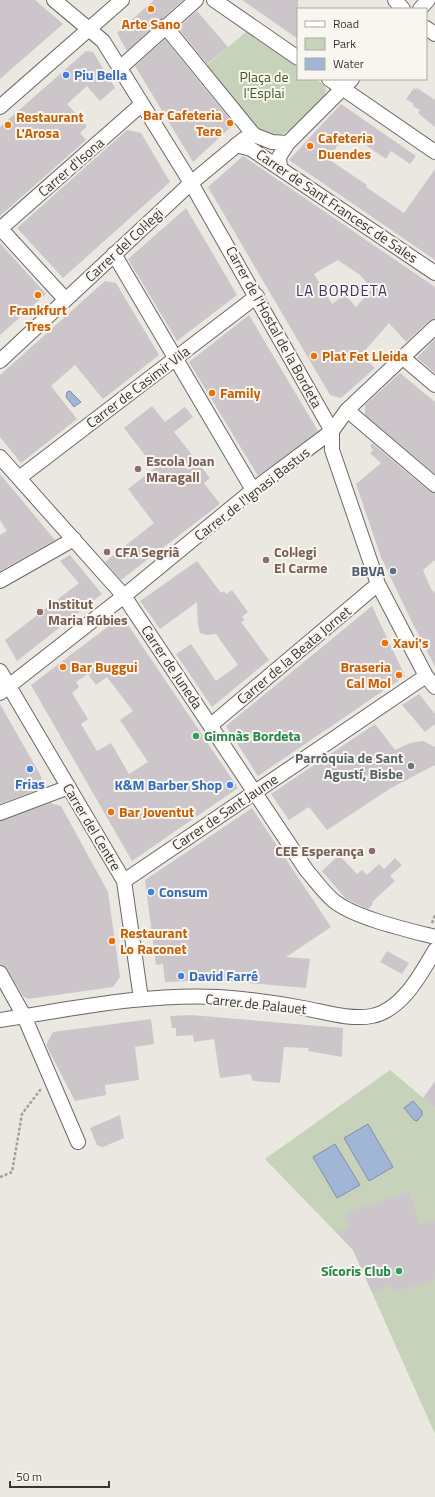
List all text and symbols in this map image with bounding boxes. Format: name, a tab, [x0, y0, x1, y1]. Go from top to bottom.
marker: Arte Sano	[146, 4, 156, 14]
legend	[297, 8, 427, 80]
place label: Arte Sano	[122, 13, 180, 34]
text: Road	[333, 14, 359, 33]
text: Park	[333, 34, 356, 53]
text: Water	[333, 54, 364, 73]
place label: Piu Bella	[74, 64, 127, 85]
park label: Plaça de l'Esplai	[239, 66, 289, 103]
marker: Piu Bella	[61, 70, 71, 80]
place label: Bar Cafeteria Tere	[143, 104, 222, 141]
place label: Restaurant L'Arosa	[16, 106, 84, 143]
marker: Bar Cafeteria Tere	[225, 118, 235, 128]
marker: Restaurant L'Arosa	[3, 120, 13, 130]
place label: Cafeteria Duendes	[318, 127, 373, 164]
street label: Carrer d'Isona	[33, 132, 108, 201]
marker: Cafeteria Duendes	[305, 141, 315, 151]
street label: Carrer de Sant Francesc de Sales	[252, 143, 422, 268]
street label: Carrer del Col·legi	[80, 203, 167, 286]
street label: Carrer de l'Hostal de la Bordeta	[221, 242, 328, 412]
district label: LA BORDETA	[296, 279, 388, 302]
marker: Frankfurt Tres	[33, 290, 43, 300]
place label: Frankfurt Tres	[9, 299, 67, 336]
street label: Carrer de Casimir Vila	[81, 341, 194, 433]
place label: Plat Fet Lleida	[322, 345, 408, 366]
marker: Plat Fet Lleida	[309, 351, 319, 361]
place label: Family	[220, 382, 261, 403]
marker: Family	[207, 388, 217, 398]
street label: Carrer de l'Ignasi Bastus	[189, 442, 314, 545]
place label: Escola Joan Maragall	[146, 450, 215, 487]
marker: Escola Joan Maragall	[133, 464, 143, 474]
place label: CFA Segrià	[115, 541, 179, 562]
place label: Col·legi El Carme	[274, 541, 327, 578]
marker: CFA Segrià	[102, 547, 112, 557]
marker: Col·legi El Carme	[261, 555, 271, 565]
place label: BBVA	[352, 560, 386, 581]
marker: BBVA	[388, 566, 398, 576]
place label: Institut Maria Rúbies	[48, 593, 128, 630]
street label: Carrer de la Beata Jornet	[232, 600, 355, 709]
marker: Institut Maria Rúbies	[35, 607, 45, 617]
street label: Carrer de Juneda	[137, 621, 208, 713]
place label: Xavi's	[393, 632, 429, 653]
marker: Xavi's	[380, 638, 390, 648]
place label: Bar Buggui	[71, 656, 138, 677]
place label: Braseria Cal Mol	[340, 656, 391, 693]
marker: Bar Buggui	[58, 662, 68, 672]
marker: Braseria Cal Mol	[394, 670, 404, 680]
place label: Gimnàs Bordeta	[204, 725, 301, 746]
marker: Gimnàs Bordeta	[191, 731, 201, 741]
place label: Parròquia de Sant Agustí, Bisbe	[295, 747, 403, 784]
marker: Parròquia de Sant Agustí, Bisbe	[406, 761, 416, 771]
marker: Frias	[25, 764, 35, 774]
street label: Carrer de Sant Jaume	[167, 768, 282, 855]
place label: Frias	[15, 773, 45, 794]
place label: K&M Barber Shop	[114, 774, 222, 795]
street label: Carrer del Centre	[58, 779, 127, 874]
marker: K&M Barber Shop	[225, 780, 235, 790]
place label: Bar Joventut	[119, 801, 194, 822]
marker: Bar Joventut	[106, 807, 116, 817]
place label: CEE Esperança	[275, 840, 364, 861]
marker: CEE Esperança	[367, 846, 377, 856]
place label: Consum	[159, 881, 208, 902]
marker: Consum	[146, 887, 156, 897]
place label: Restaurant Lo Raconet	[120, 922, 188, 959]
marker: Restaurant Lo Raconet	[107, 936, 117, 946]
place label: David Farré	[189, 965, 258, 986]
marker: David Farré	[176, 971, 186, 981]
street label: Carrer de Palauet	[204, 988, 308, 1019]
place label: Sícoris Club	[321, 1260, 391, 1281]
marker: Sícoris Club	[394, 1266, 404, 1276]
scale bar	[10, 1463, 109, 1489]
text: 50 m	[16, 1467, 42, 1486]

